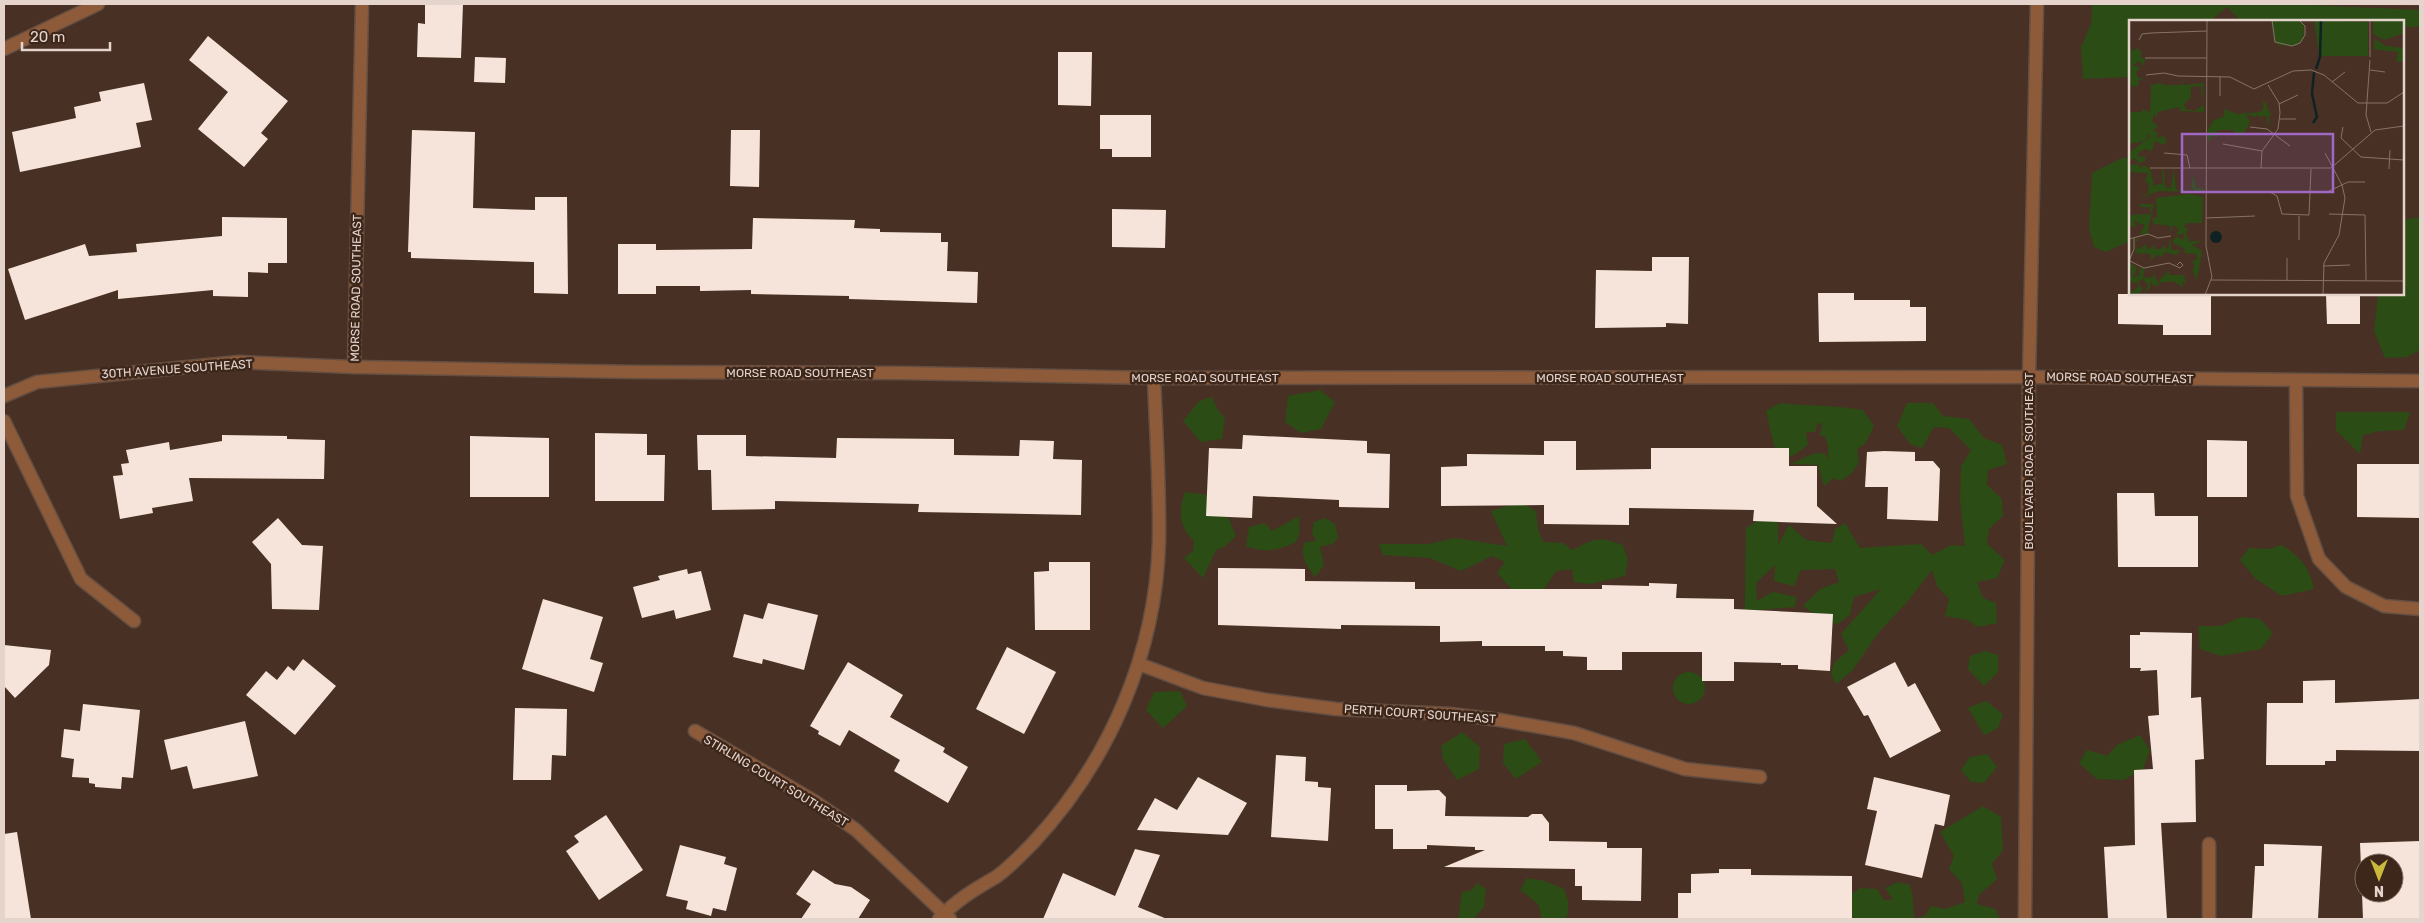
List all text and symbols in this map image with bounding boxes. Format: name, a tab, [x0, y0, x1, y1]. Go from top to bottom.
scale bar	[22, 20, 110, 52]
inset map	[2129, 20, 2404, 295]
text: 20 m	[30, 28, 65, 46]
street label: MORSE ROAD SOUTHEAST	[348, 214, 364, 362]
street label: 30TH AVENUE SOUTHEAST	[101, 357, 253, 381]
street label: MORSE ROAD SOUTHEAST	[726, 366, 874, 380]
street label: MORSE ROAD SOUTHEAST	[2046, 370, 2194, 386]
street label: MORSE ROAD SOUTHEAST	[1131, 371, 1279, 385]
street label: MORSE ROAD SOUTHEAST	[1536, 371, 1684, 385]
street label: BOULEVARD ROAD SOUTHEAST	[2022, 372, 2036, 549]
street label: PERTH COURT SOUTHEAST	[1344, 702, 1496, 726]
street label: STIRLING COURT SOUTHEAST	[701, 732, 851, 830]
north arrow	[2354, 853, 2404, 903]
text: N	[2374, 882, 2384, 899]

